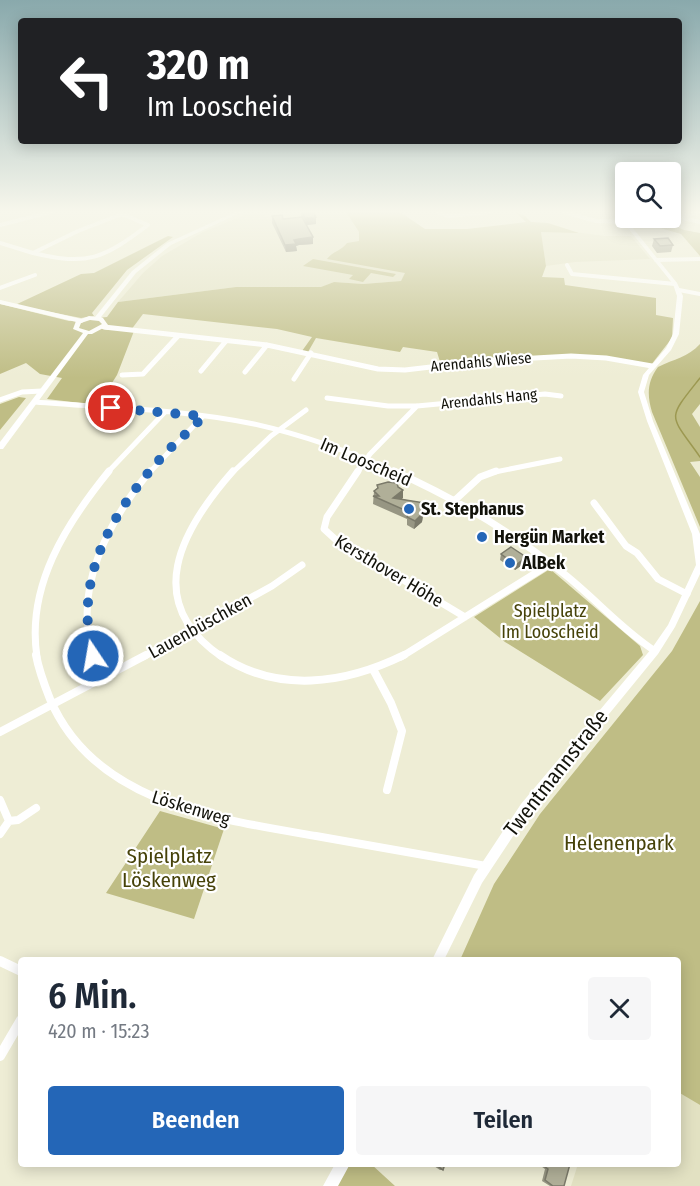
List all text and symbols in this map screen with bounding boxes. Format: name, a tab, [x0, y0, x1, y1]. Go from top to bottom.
text: 320 m	[147, 40, 250, 90]
icon: left	[48, 42, 126, 120]
text: Im Looscheid	[147, 91, 293, 123]
map controls	[615, 162, 681, 228]
button: search	[615, 162, 681, 228]
street label: Arendahls Wiese	[430, 349, 532, 375]
pin	[85, 382, 136, 433]
street label: Arendahls Hang	[440, 385, 538, 413]
icon: arrive	[94, 391, 127, 424]
street label: Im Looscheid	[317, 433, 415, 491]
place label: St. Stephanus	[421, 498, 524, 520]
marker: St. Stephanus	[402, 502, 416, 516]
place label: Hergün Market	[494, 526, 605, 548]
street label: Kersthover Höhe	[331, 530, 447, 612]
marker: Hergün Market	[475, 530, 489, 544]
place label: AlBek	[521, 552, 566, 574]
marker: AlBek	[503, 556, 517, 570]
street label: Lauenbüschken	[144, 589, 256, 663]
park label: Spielplatz Im Looscheid	[501, 600, 599, 643]
position arrow	[61, 624, 125, 688]
street label: Twentmannstraße	[498, 704, 614, 842]
street label: Löskenweg	[149, 786, 233, 830]
park label: Helenenpark	[564, 830, 674, 856]
park label: Spielplatz Löskenweg	[122, 843, 216, 893]
text: 6 Min.	[48, 974, 137, 1018]
button: close	[588, 977, 651, 1040]
text: 420 m · 15:23	[48, 1019, 149, 1043]
button: Beenden	[48, 1086, 344, 1155]
button: Teilen	[356, 1086, 651, 1155]

